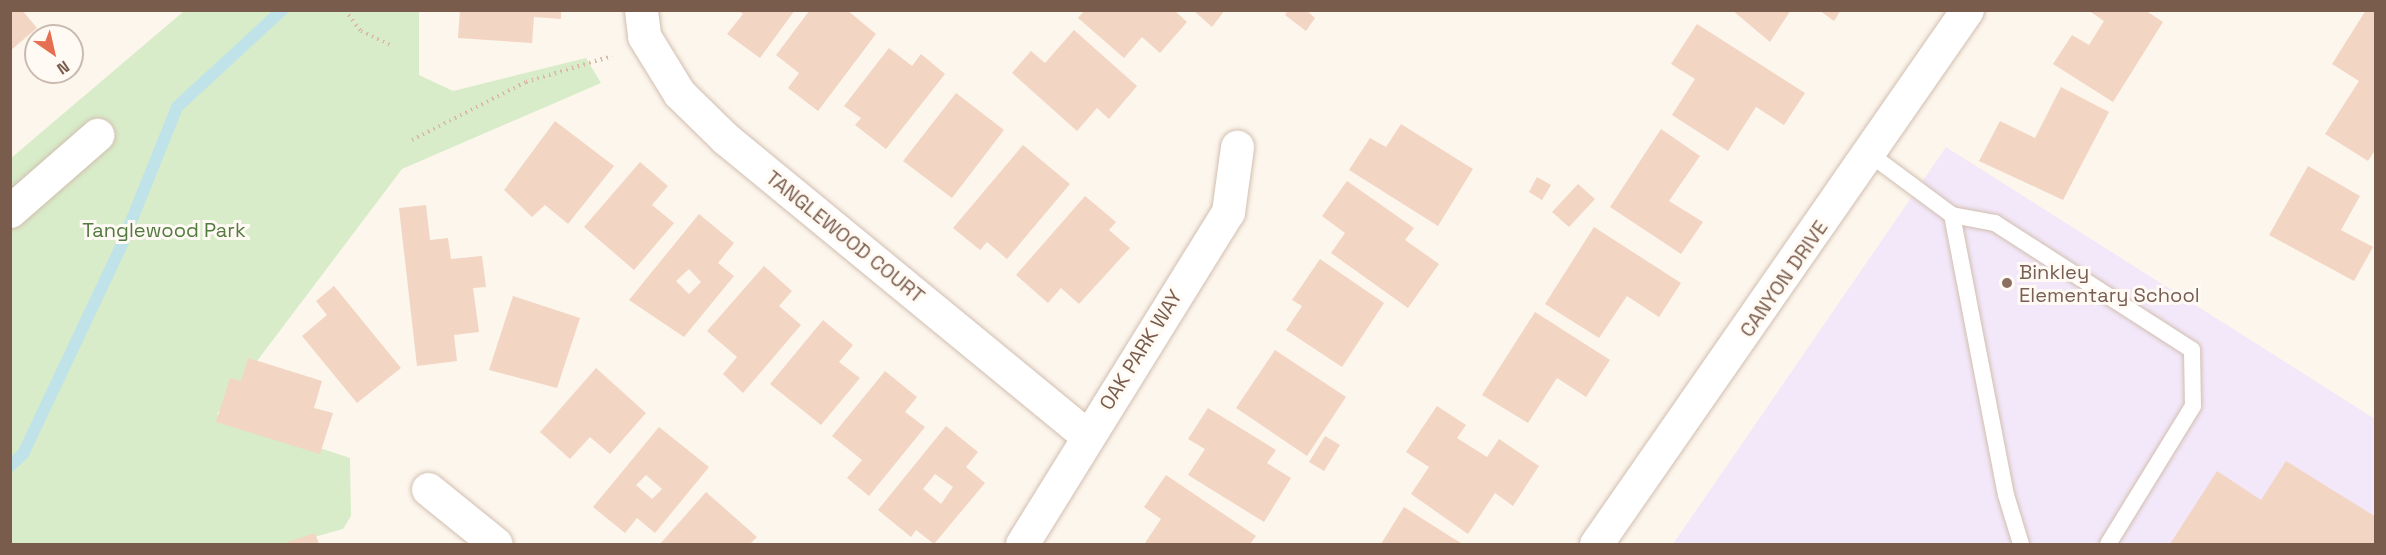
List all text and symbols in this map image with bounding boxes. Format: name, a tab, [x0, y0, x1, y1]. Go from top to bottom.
north arrow	[24, 24, 84, 84]
text: N	[53, 56, 74, 79]
street label: TANGLEWOOD COURT	[761, 166, 929, 308]
street label: CANYON DRIVE	[1735, 216, 1833, 342]
park label: Tanglewood Park	[82, 218, 246, 242]
place label: Binkley Elementary School	[2019, 260, 2200, 307]
marker: Binkley Elementary School	[2000, 276, 2014, 290]
street label: OAK PARK WAY	[1095, 286, 1187, 414]

